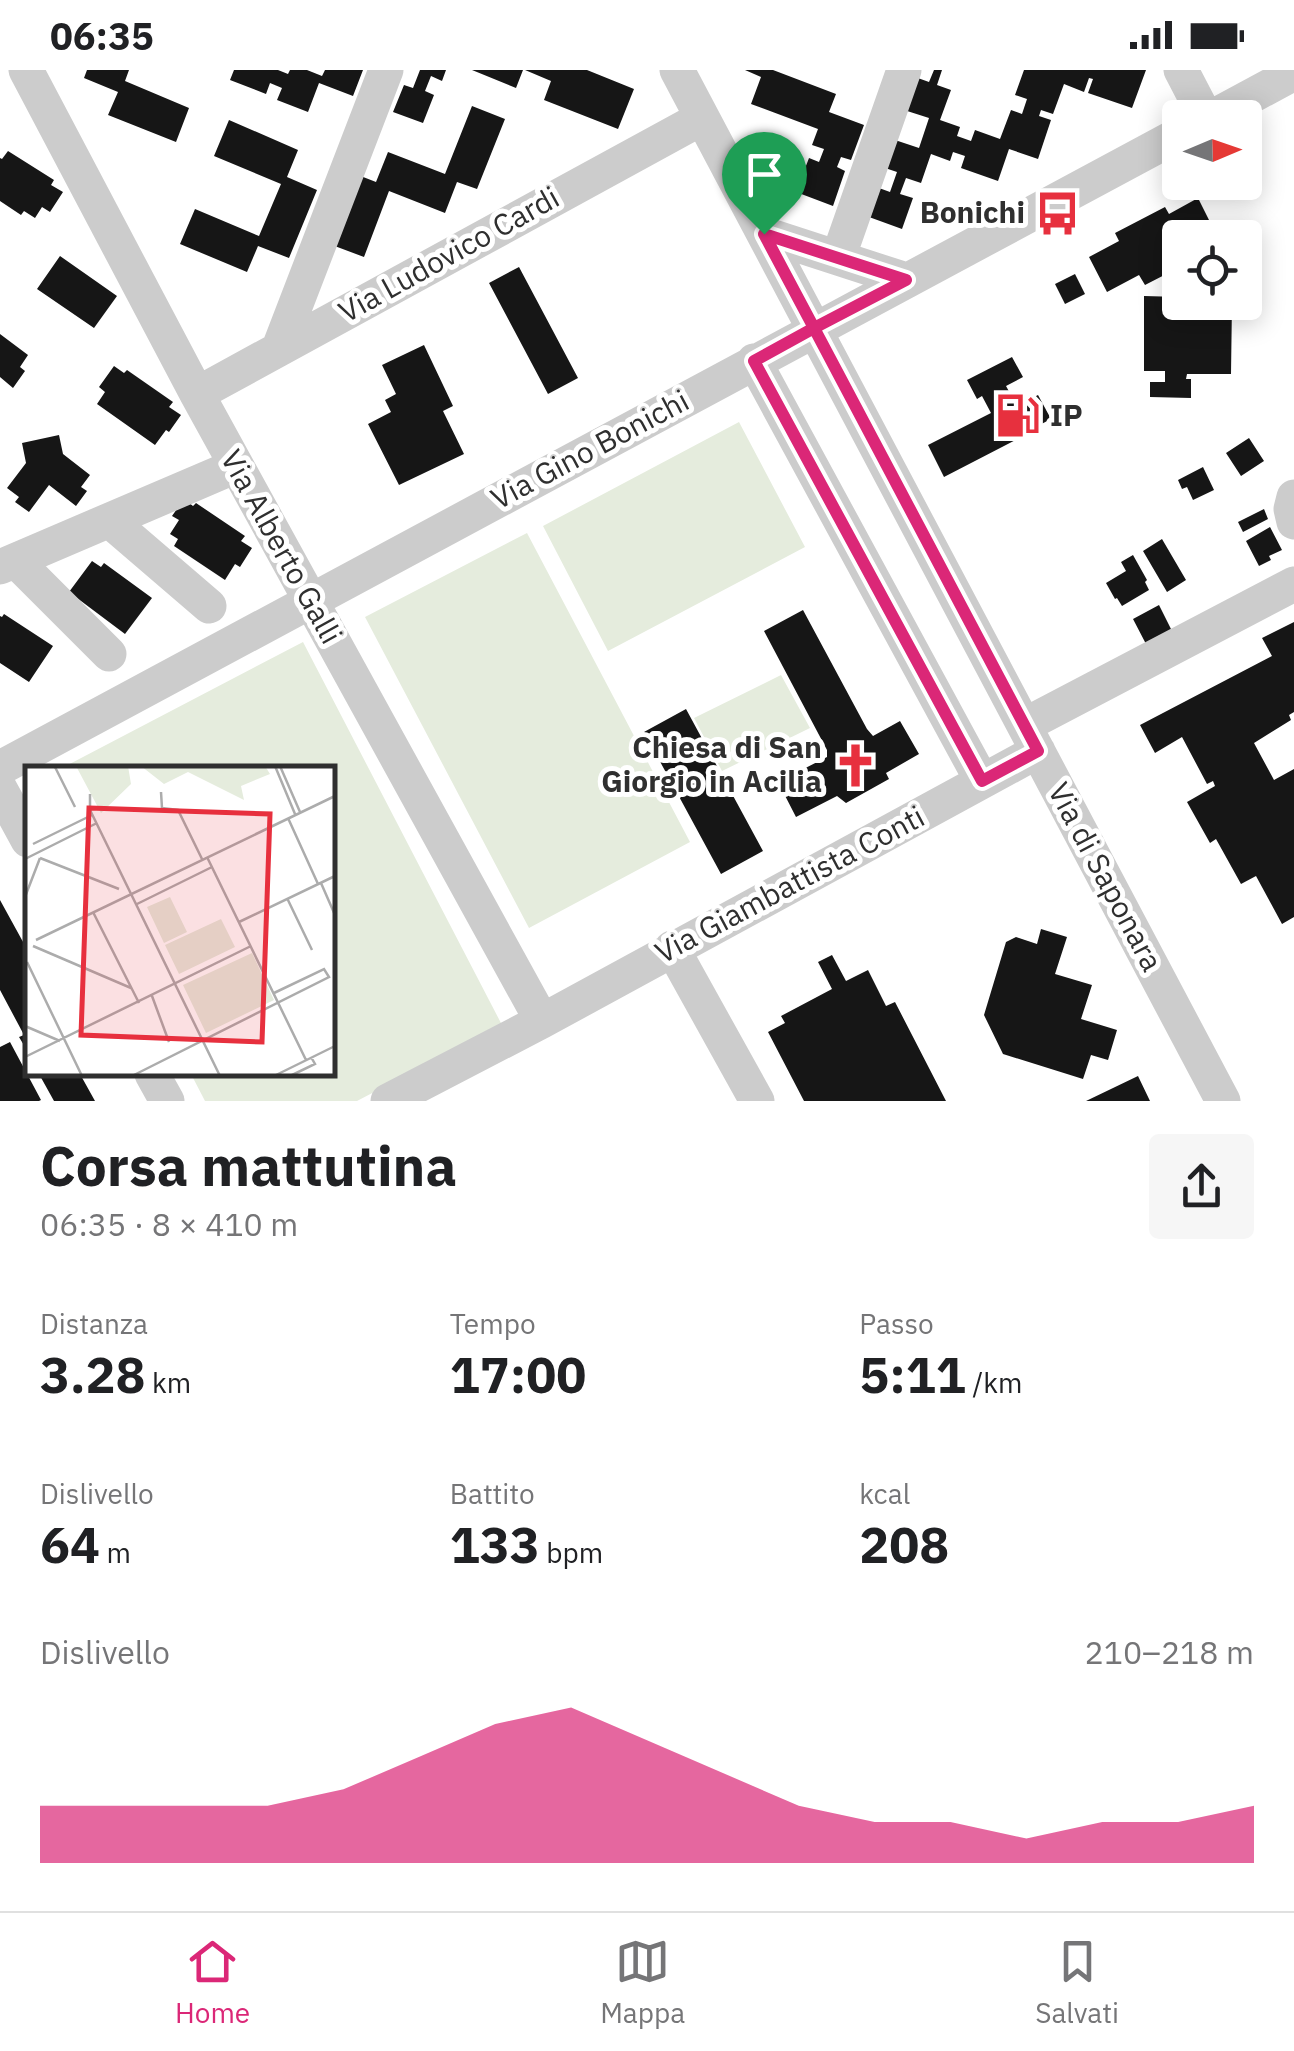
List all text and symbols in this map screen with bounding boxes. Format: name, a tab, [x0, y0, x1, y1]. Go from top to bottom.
text: 06:35	[50, 11, 154, 60]
north arrow	[1162, 100, 1262, 200]
map controls	[1162, 100, 1262, 320]
pin	[722, 132, 807, 235]
icon: arrive	[737, 147, 792, 202]
street label: Via Ludovico Cardi	[331, 177, 565, 330]
bus stop icon: Bonichi	[1034, 189, 1082, 237]
place label: Bonichi	[920, 192, 1025, 231]
button: locate	[1162, 220, 1262, 320]
street label: Via Gino Bonichi	[484, 380, 695, 517]
fuel station icon: IP	[993, 392, 1041, 440]
place label: IP	[1050, 395, 1083, 434]
street label: Via Alberto Galli	[213, 442, 352, 650]
place label: Chiesa di San Giorgio in Acilia	[601, 727, 822, 800]
church icon: Chiesa di San Giorgio in Acilia	[831, 741, 879, 789]
inset map	[25, 766, 335, 1076]
street label: Via di Saponara	[1040, 775, 1172, 977]
street label: Via Giambattista Conti	[648, 796, 931, 971]
text: Corsa mattutina	[40, 1130, 457, 1201]
button: share	[1149, 1134, 1254, 1239]
text: 06:35 · 8 × 410 m	[40, 1203, 298, 1245]
text: Distanza	[40, 1305, 148, 1342]
text: Tempo	[450, 1305, 536, 1342]
text: Passo	[859, 1305, 934, 1342]
text: 3.28	[40, 1342, 146, 1407]
text: 17:00	[450, 1342, 586, 1407]
text: 5:11	[859, 1342, 966, 1407]
text: km	[146, 1364, 191, 1401]
text: /km	[966, 1364, 1022, 1401]
text: Dislivello	[40, 1475, 154, 1512]
text: Battito	[450, 1475, 535, 1512]
text: kcal	[859, 1475, 910, 1512]
text: 64	[40, 1512, 100, 1577]
text: 133	[450, 1512, 540, 1577]
text: 208	[859, 1512, 949, 1577]
text: m	[100, 1534, 131, 1571]
text: bpm	[540, 1534, 603, 1571]
text: Dislivello	[40, 1631, 170, 1673]
text: 210–218 m	[1084, 1631, 1254, 1673]
tab: Home	[175, 1934, 250, 2031]
tab: Mappa	[600, 1934, 685, 2031]
tab: Salvati	[1035, 1934, 1119, 2031]

